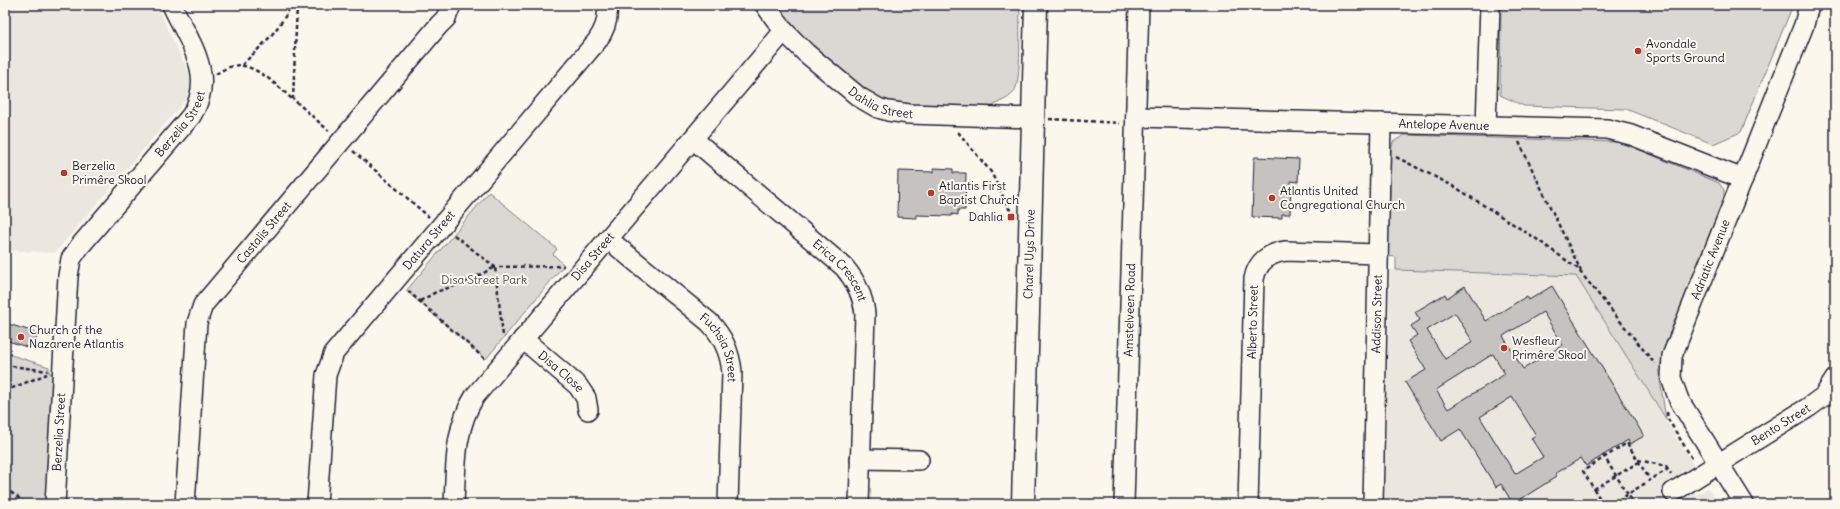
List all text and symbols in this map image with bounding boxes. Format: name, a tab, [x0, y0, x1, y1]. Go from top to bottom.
place label: Avondale Sports Ground	[1646, 36, 1725, 65]
marker: Avondale Sports Ground	[1633, 46, 1643, 56]
street label: Dahlia Street	[845, 83, 913, 121]
street label: Berzelia Street	[151, 90, 208, 160]
street label: Antelope Avenue	[1398, 116, 1490, 133]
place label: Berzelia Primêre Skool	[72, 158, 147, 187]
marker: Berzelia Primêre Skool	[59, 168, 69, 178]
place label: Atlantis First Baptist Church	[939, 178, 1019, 207]
place label: Atlantis United Congregational Church	[1280, 183, 1405, 212]
marker: Atlantis First Baptist Church	[926, 188, 936, 198]
marker: Atlantis United Congregational Church	[1267, 193, 1277, 203]
street label: Castalis Street	[233, 198, 294, 267]
street label: Datura Street	[399, 207, 458, 273]
place label: Dahlia	[968, 209, 1003, 224]
street label: Charel Uys Drive	[1020, 209, 1038, 299]
marker: Dahlia	[1006, 212, 1016, 222]
street label: Adriatic Avenue	[1687, 217, 1733, 302]
street label: Disa Street	[568, 229, 617, 283]
street label: Erica Crescent	[810, 236, 870, 303]
street label: Amstelveen Road	[1120, 263, 1138, 357]
park label: Disa Street Park	[441, 272, 527, 287]
street label: Addison Street	[1368, 275, 1385, 353]
street label: Alberto Street	[1244, 285, 1261, 359]
street label: Fuchsia Street	[697, 310, 740, 382]
place label: Church of the Nazarene Atlantis	[29, 322, 124, 351]
marker: Church of the Nazarene Atlantis	[16, 332, 26, 342]
place label: Wesfleur Primêre Skool	[1512, 333, 1587, 362]
marker: Wesfleur Primêre Skool	[1499, 343, 1509, 353]
street label: Disa Close	[535, 347, 588, 394]
street label: Berzelia Street	[49, 393, 68, 472]
street label: Bento Street	[1748, 400, 1813, 448]

